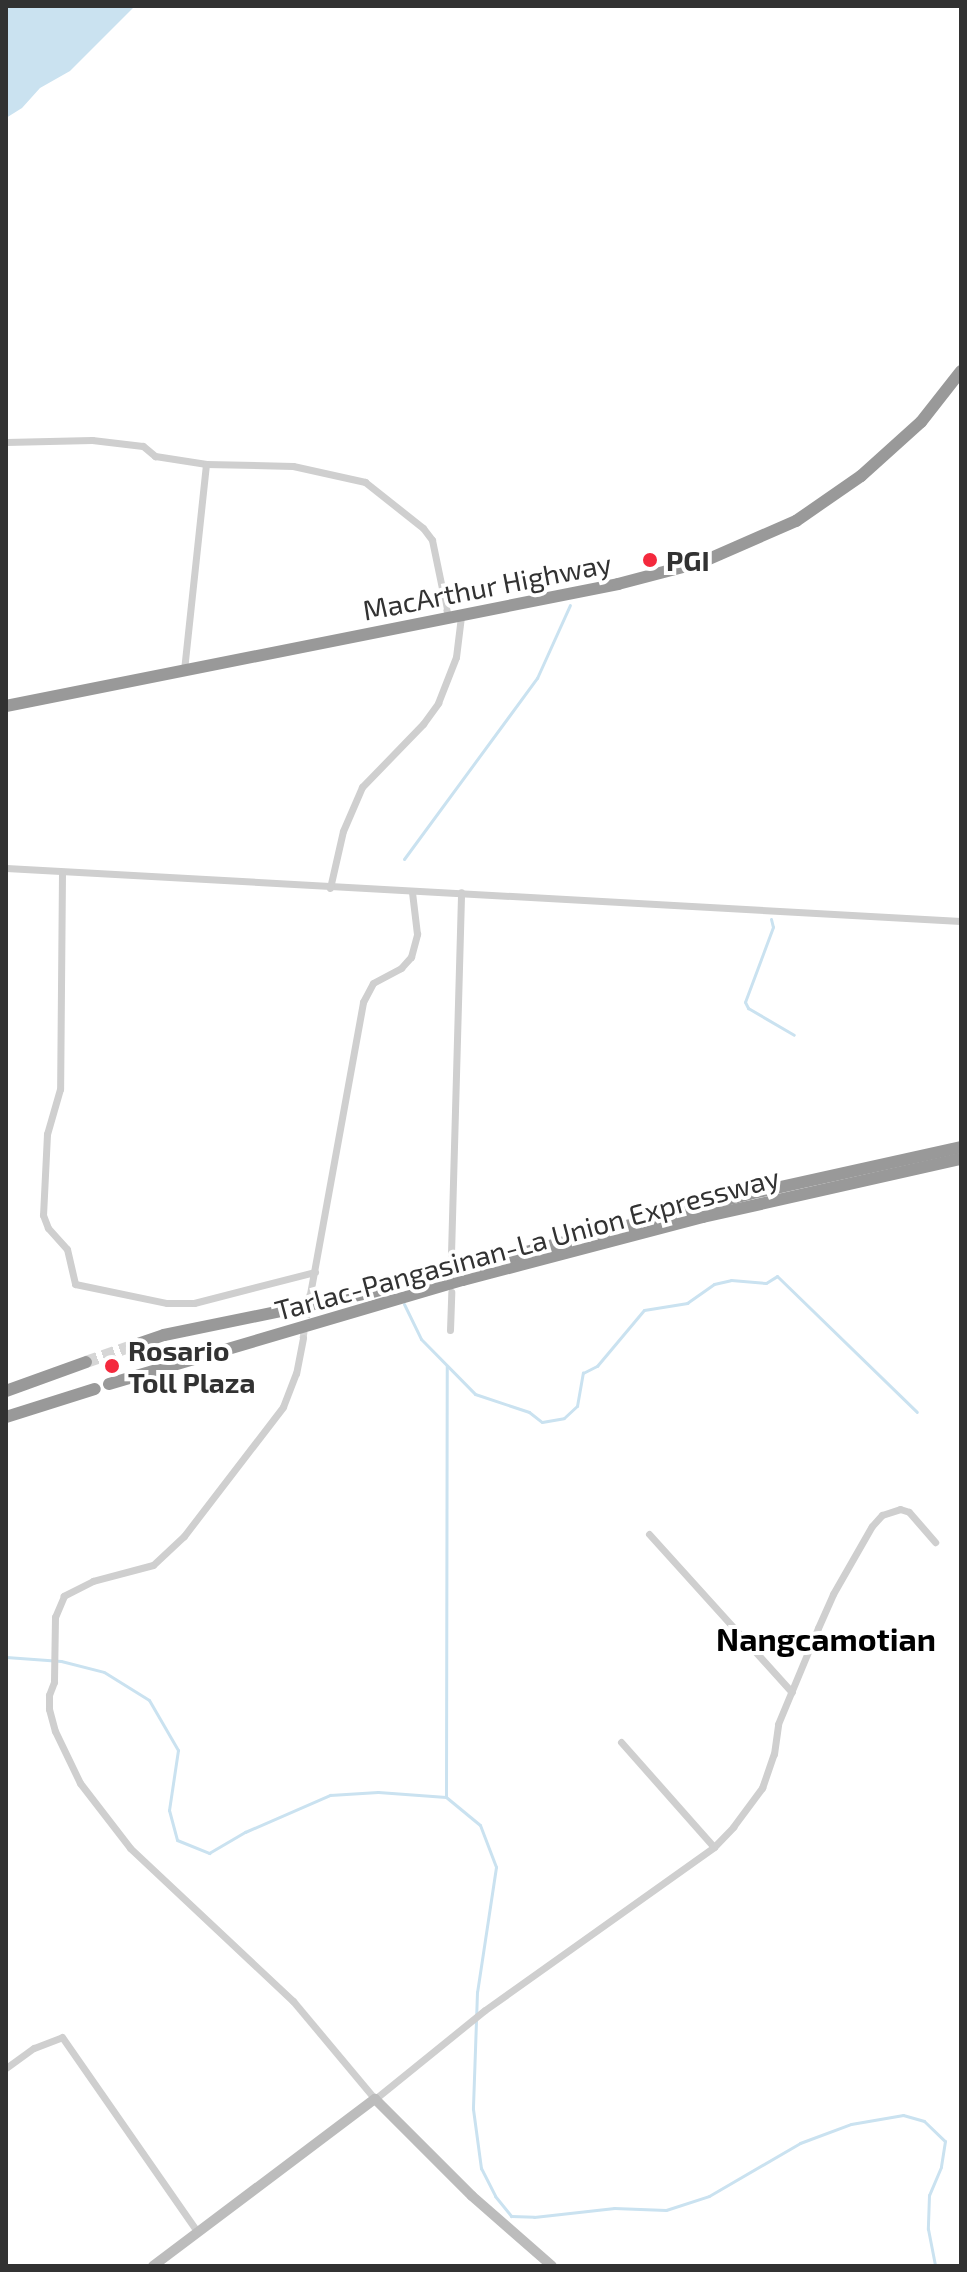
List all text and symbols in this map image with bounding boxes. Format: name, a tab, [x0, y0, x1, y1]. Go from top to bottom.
place label: PGI	[666, 543, 710, 577]
street label: MacArthur Highway	[359, 545, 615, 627]
marker: PGI	[641, 551, 659, 569]
street label: Tarlac-Pangasinan-La Union Expressway	[271, 1159, 783, 1327]
place label: Rosario Toll Plaza	[128, 1333, 256, 1399]
marker: Rosario Toll Plaza	[103, 1357, 121, 1375]
district label: Nangcamotian	[716, 1619, 936, 1657]

